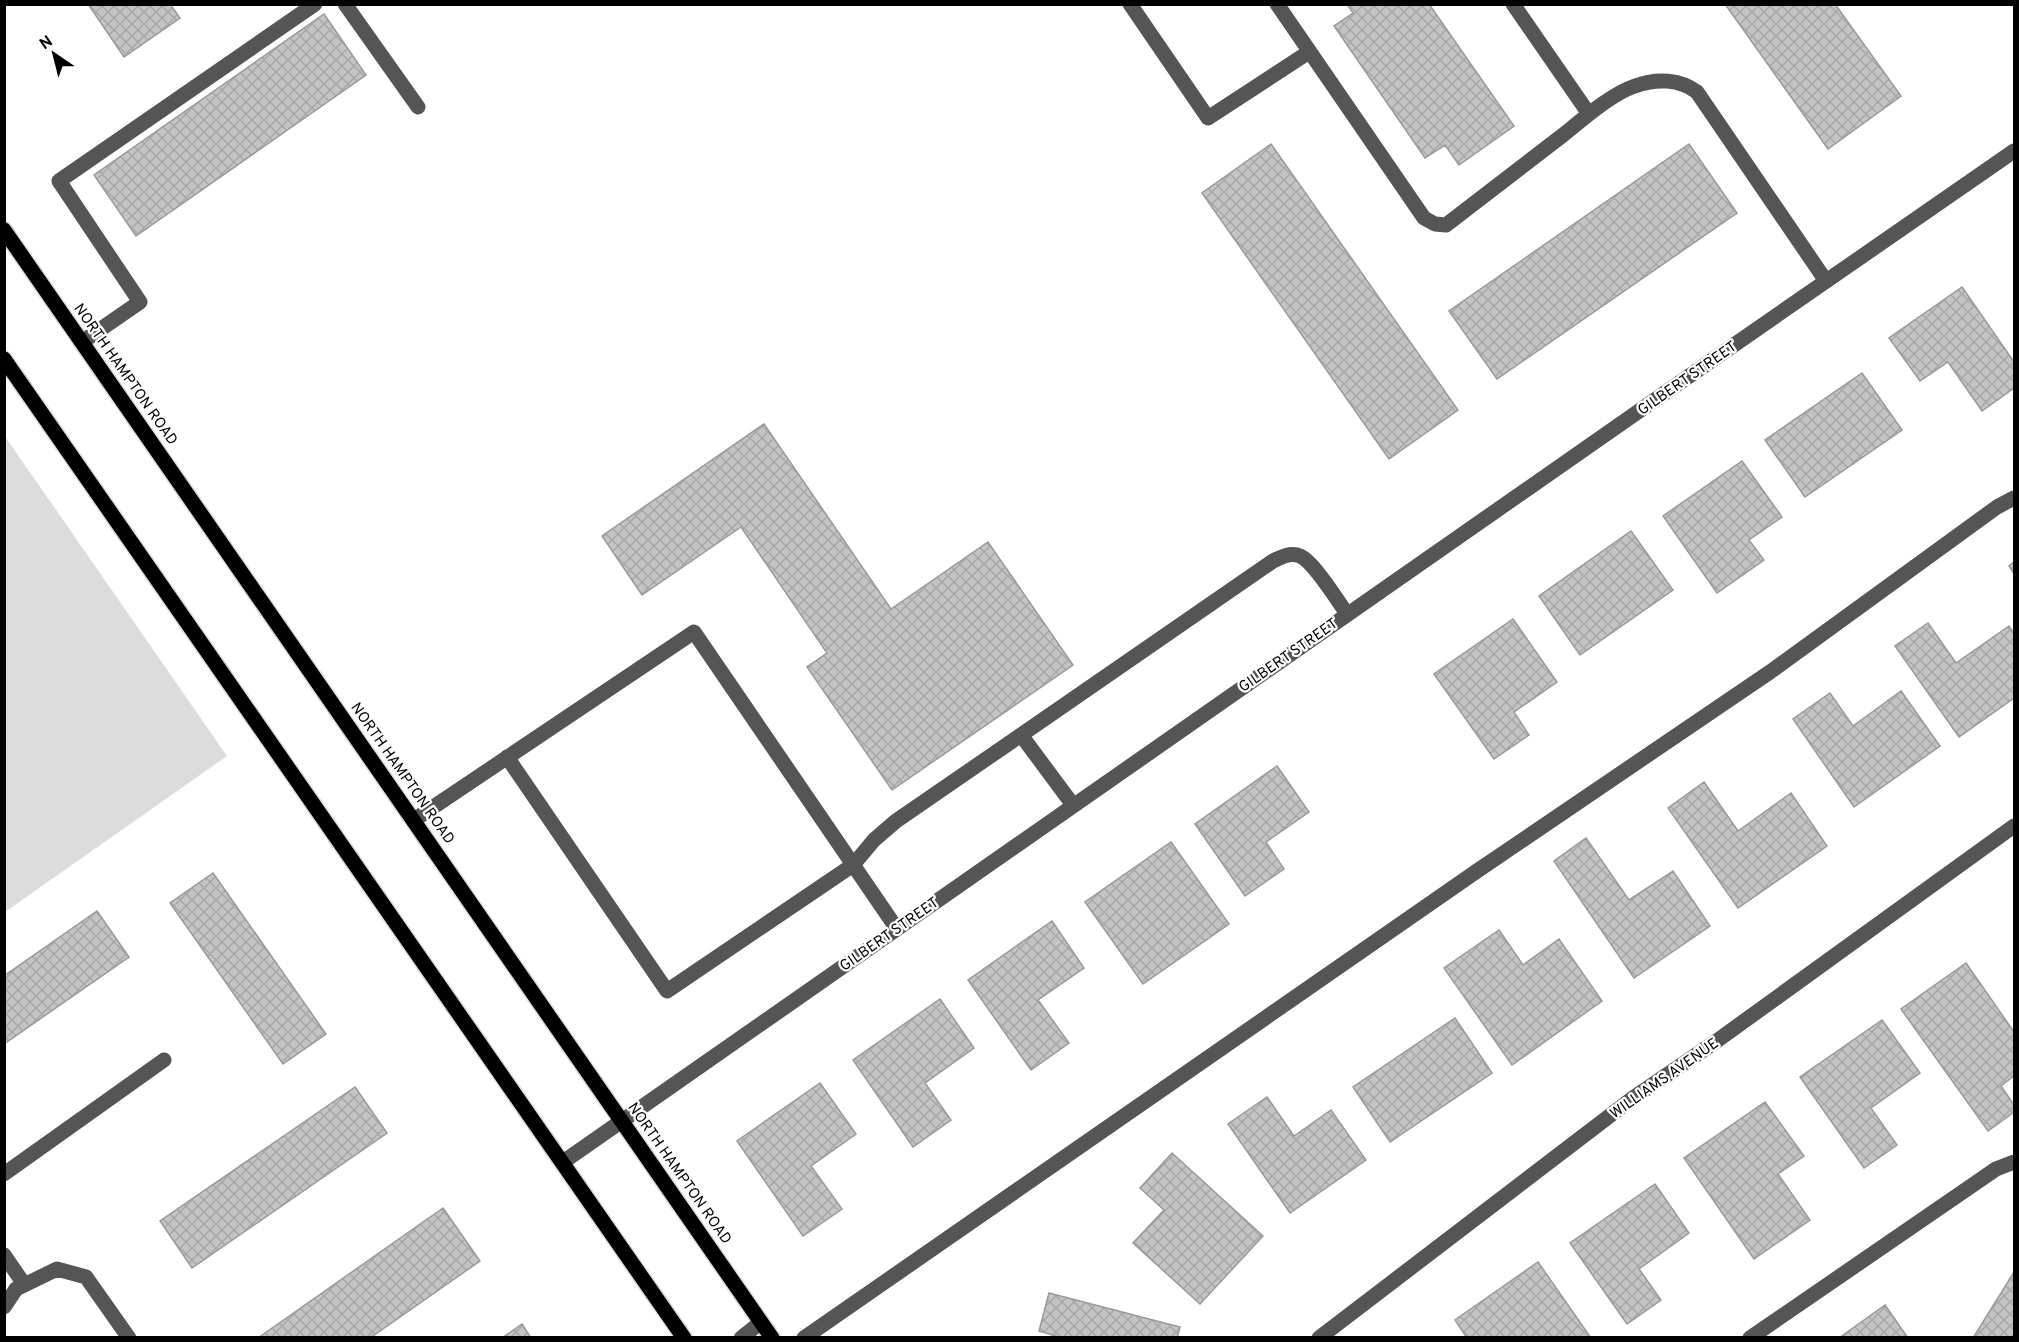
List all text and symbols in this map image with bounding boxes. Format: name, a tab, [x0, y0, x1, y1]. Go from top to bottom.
north arrow	[24, 24, 84, 84]
text: N	[36, 32, 57, 55]
street label: NORTH HAMPTON ROAD	[69, 300, 181, 449]
street label: GILBERT STREET	[1635, 338, 1741, 421]
street label: GILBERT STREET	[1236, 615, 1342, 698]
street label: NORTH HAMPTON ROAD	[346, 699, 458, 848]
street label: GILBERT STREET	[837, 894, 943, 977]
street label: WILLIAMS AVENUE	[1607, 1035, 1723, 1124]
street label: NORTH HAMPTON ROAD	[623, 1099, 735, 1248]

